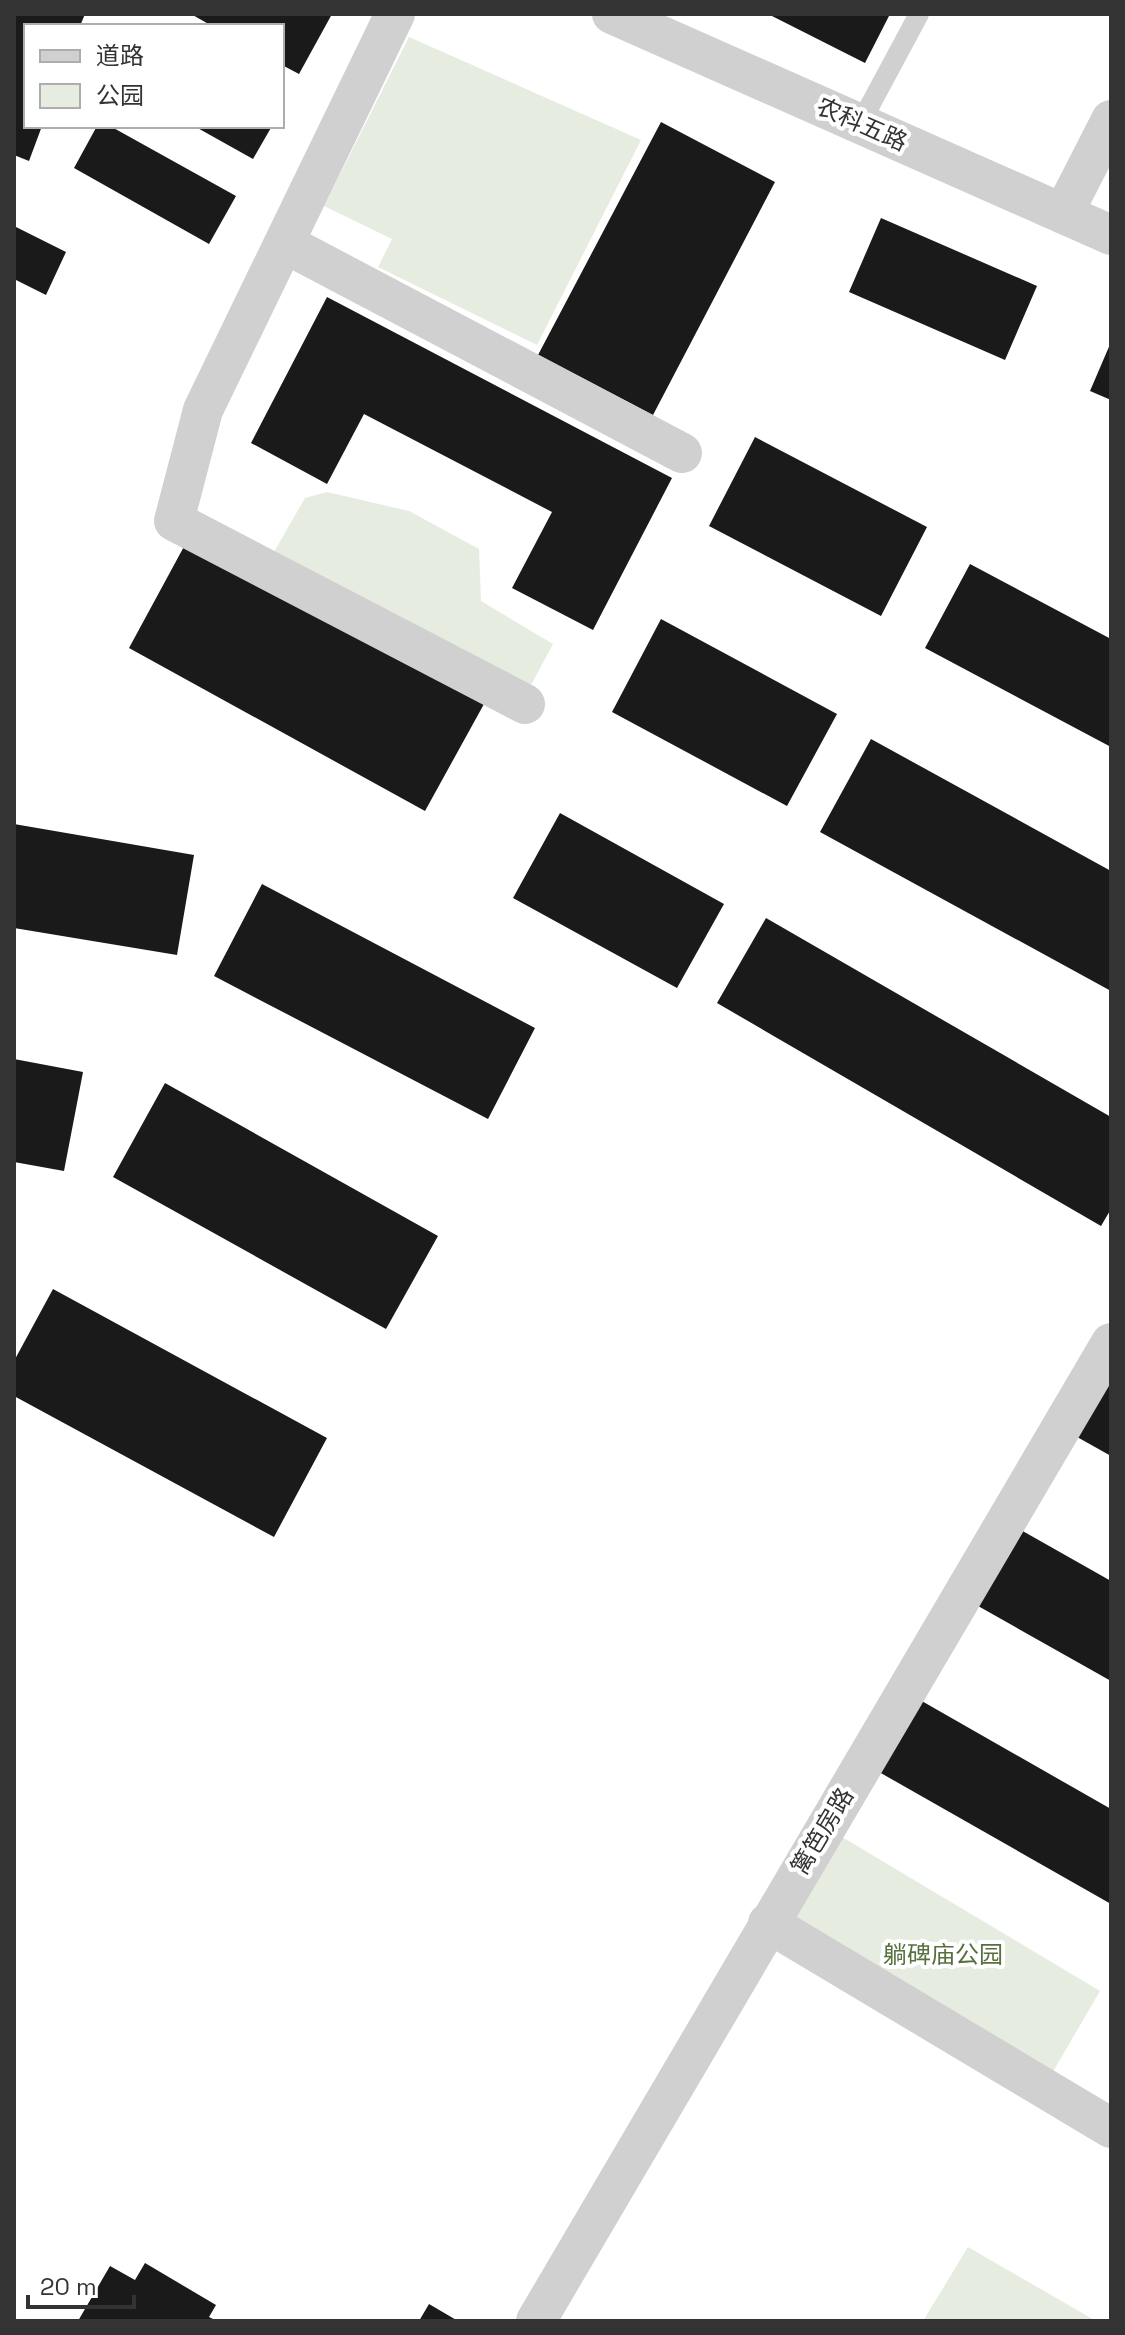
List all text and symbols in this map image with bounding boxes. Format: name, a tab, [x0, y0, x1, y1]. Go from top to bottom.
legend	[24, 24, 284, 128]
text: 道路	[96, 40, 144, 71]
text: 公园	[96, 80, 144, 111]
street label: 农科五路	[812, 90, 912, 158]
street label: 篱笆房路	[784, 1782, 860, 1880]
park label: 躺碑庙公园	[883, 1939, 1003, 1970]
scale bar	[28, 2259, 134, 2309]
text: 20 m	[40, 2271, 97, 2302]

